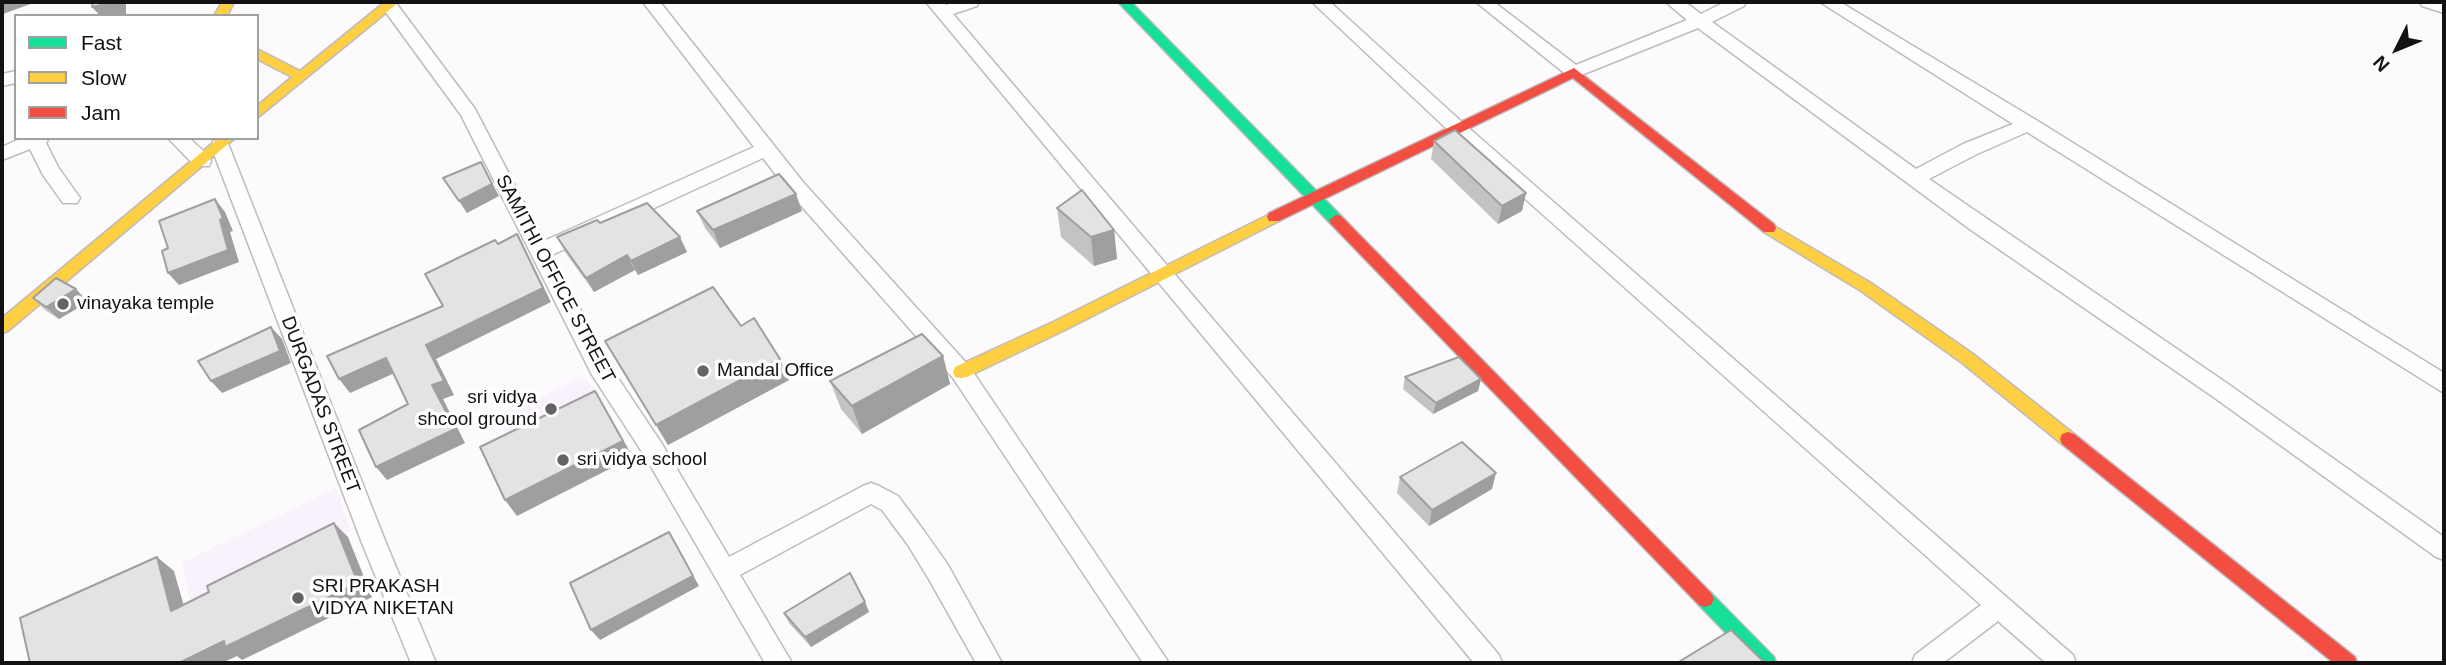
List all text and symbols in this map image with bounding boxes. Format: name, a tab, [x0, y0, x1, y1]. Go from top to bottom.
legend	[14, 14, 259, 140]
north arrow	[2362, 14, 2432, 84]
text: Fast	[81, 31, 122, 54]
text: N	[2369, 51, 2394, 76]
text: Slow	[81, 66, 127, 89]
text: Jam	[81, 101, 121, 124]
street label: SAMITHI OFFICE STREET	[490, 171, 620, 387]
place label: vinayaka temple	[77, 293, 214, 315]
marker: vinayaka temple	[55, 296, 71, 312]
street label: DURGADAS STREET	[276, 313, 364, 497]
place label: Mandal Office	[717, 360, 834, 382]
marker: Mandal Office	[695, 363, 711, 379]
place label: sri vidya shcool ground	[418, 387, 537, 431]
marker: sri vidya shcool ground	[543, 401, 559, 417]
place label: sri vidya school	[577, 449, 707, 471]
marker: sri vidya school	[555, 452, 571, 468]
place label: SRI PRAKASH VIDYA NIKETAN	[312, 576, 454, 620]
marker: SRI PRAKASH VIDYA NIKETAN	[290, 590, 306, 606]

